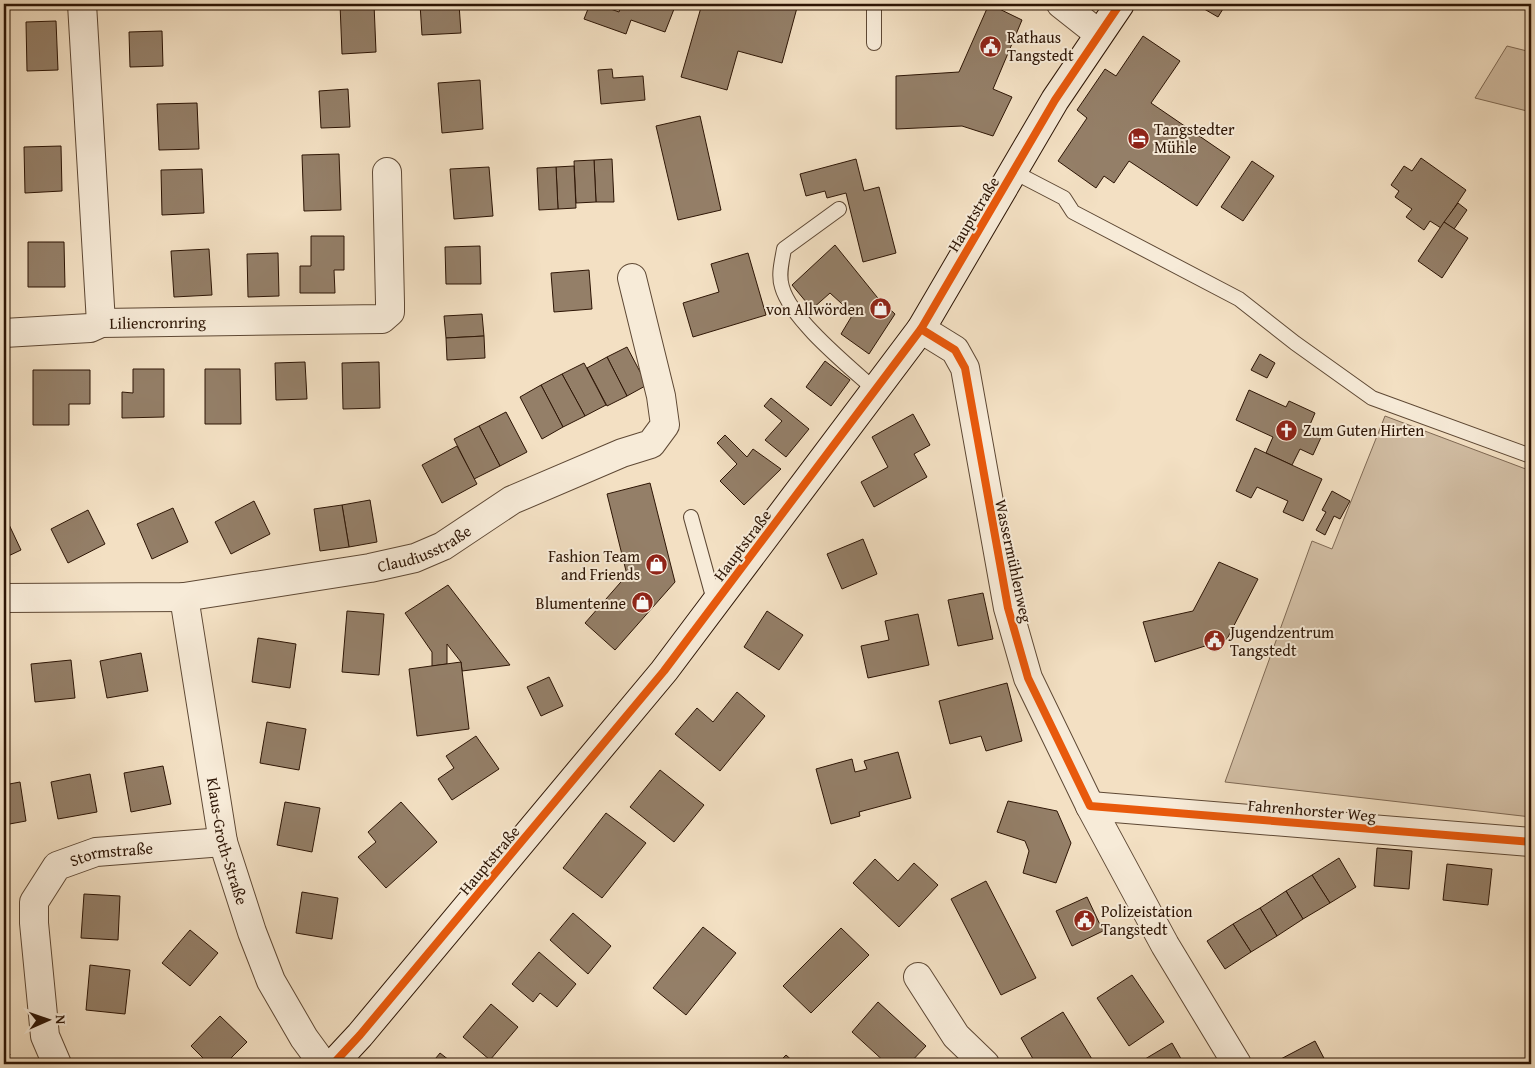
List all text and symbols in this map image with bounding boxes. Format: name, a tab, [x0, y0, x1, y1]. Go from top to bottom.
place label: Rathaus Tangstedt	[1007, 25, 1074, 67]
public building icon: Rathaus Tangstedt	[979, 34, 1003, 58]
place label: Tangstedter Mühle	[1154, 117, 1235, 159]
hotel icon: Tangstedter Mühle	[1126, 126, 1150, 150]
street label: Hauptstraße	[941, 172, 1005, 256]
place label: von Allwörden	[766, 297, 864, 321]
shop icon: von Allwörden	[868, 297, 892, 321]
street label: Liliencronring	[109, 310, 206, 335]
church icon: Zum Guten Hirten	[1275, 418, 1299, 442]
place label: Zum Guten Hirten	[1303, 418, 1424, 442]
street label: Wassermühlenweg	[989, 497, 1039, 625]
street label: Hauptstraße	[707, 504, 777, 586]
street label: Claudiusstraße	[375, 519, 476, 578]
place label: Fashion Team and Friends	[548, 544, 640, 586]
shop icon: Fashion Team and Friends	[644, 553, 668, 577]
place label: Blumentenne	[536, 591, 626, 615]
shop icon: Blumentenne	[630, 591, 654, 615]
place label: Jugendzentrum Tangstedt	[1228, 620, 1334, 662]
public building icon: Jugendzentrum Tangstedt	[1202, 629, 1226, 653]
street label: Klaus-Groth-Straße	[201, 776, 254, 908]
street label: Fahrenhorster Weg	[1247, 792, 1377, 828]
street label: Hauptstraße	[453, 820, 525, 900]
street label: Stormstraße	[66, 836, 154, 873]
place label: Polizeistation Tangstedt	[1101, 899, 1193, 941]
public building icon: Polizeistation Tangstedt	[1073, 908, 1097, 932]
north arrow	[22, 996, 72, 1046]
text: N	[51, 1015, 71, 1025]

